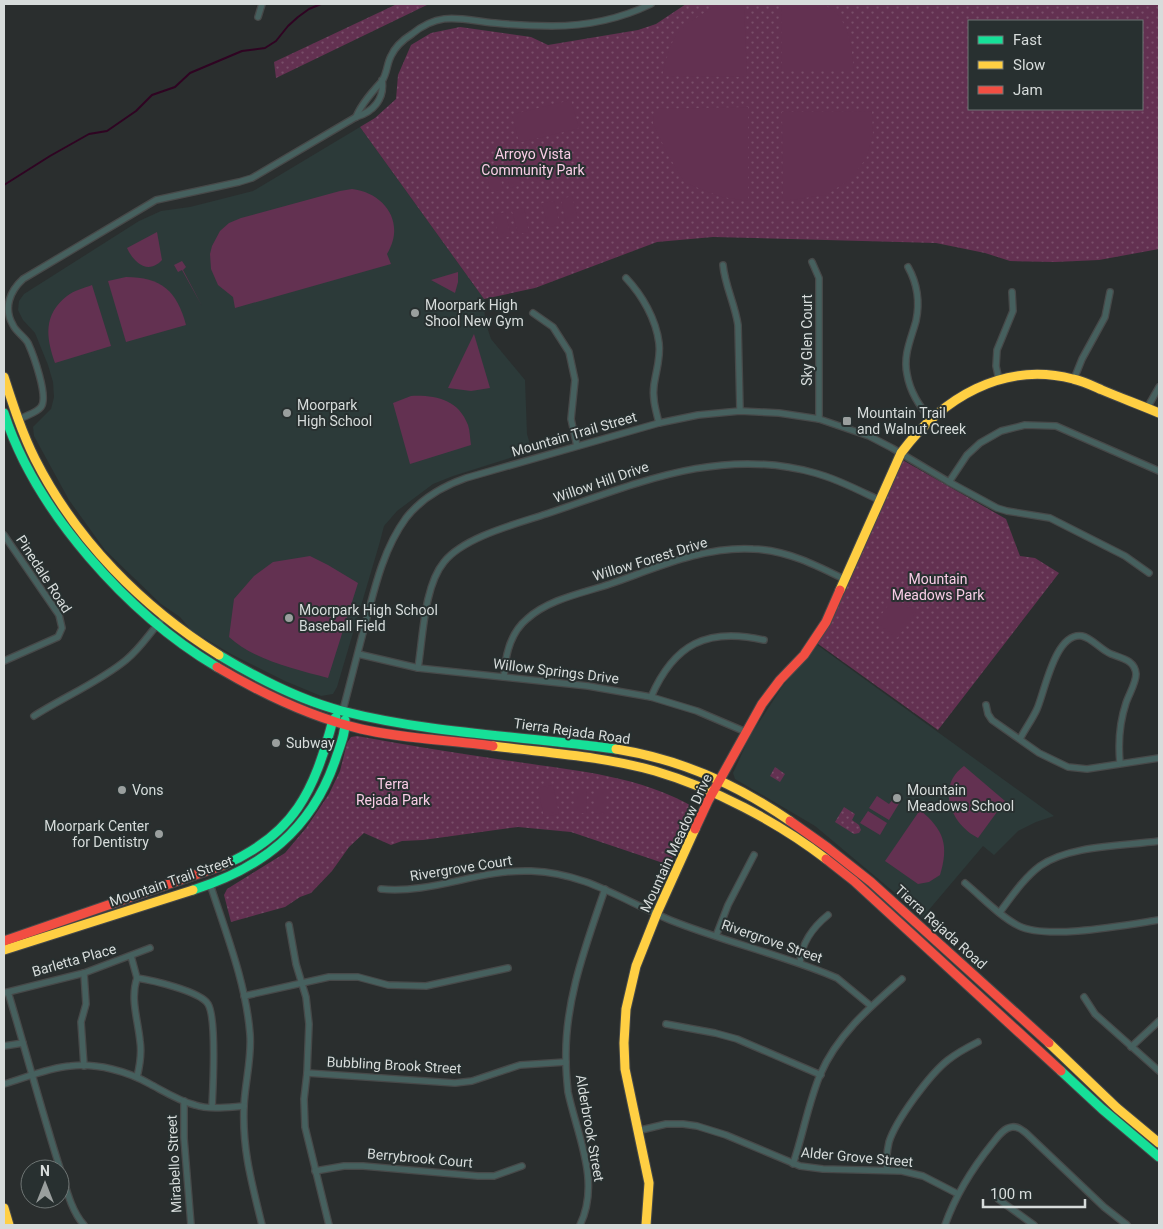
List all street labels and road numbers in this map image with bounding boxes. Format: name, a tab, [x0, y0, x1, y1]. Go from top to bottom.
street label: Sky Glen Court	[799, 294, 815, 386]
street label: Mountain Trail Street	[510, 408, 639, 460]
street label: Willow Hill Drive	[551, 458, 651, 506]
street label: Pinedale Road	[13, 532, 75, 616]
street label: Willow Forest Drive	[591, 534, 709, 584]
street label: Willow Springs Drive	[492, 655, 620, 687]
street label: Tierra Rejada Road	[513, 715, 631, 747]
street label: Mountain Meadow Drive	[637, 771, 715, 915]
street label: Mountain Trail Street	[107, 852, 235, 910]
street label: Rivergrove Court	[409, 852, 514, 884]
street label: Tierra Rejada Road	[892, 882, 990, 972]
street label: Rivergrove Street	[719, 916, 825, 966]
street label: Barletta Place	[30, 940, 118, 980]
street label: Bubbling Brook Street	[326, 1053, 462, 1077]
street label: Alderbrook Street	[573, 1073, 607, 1183]
street label: Mirabello Street	[163, 1114, 185, 1213]
street label: Alder Grove Street	[800, 1144, 914, 1170]
street label: Berrybrook Court	[367, 1145, 474, 1171]

